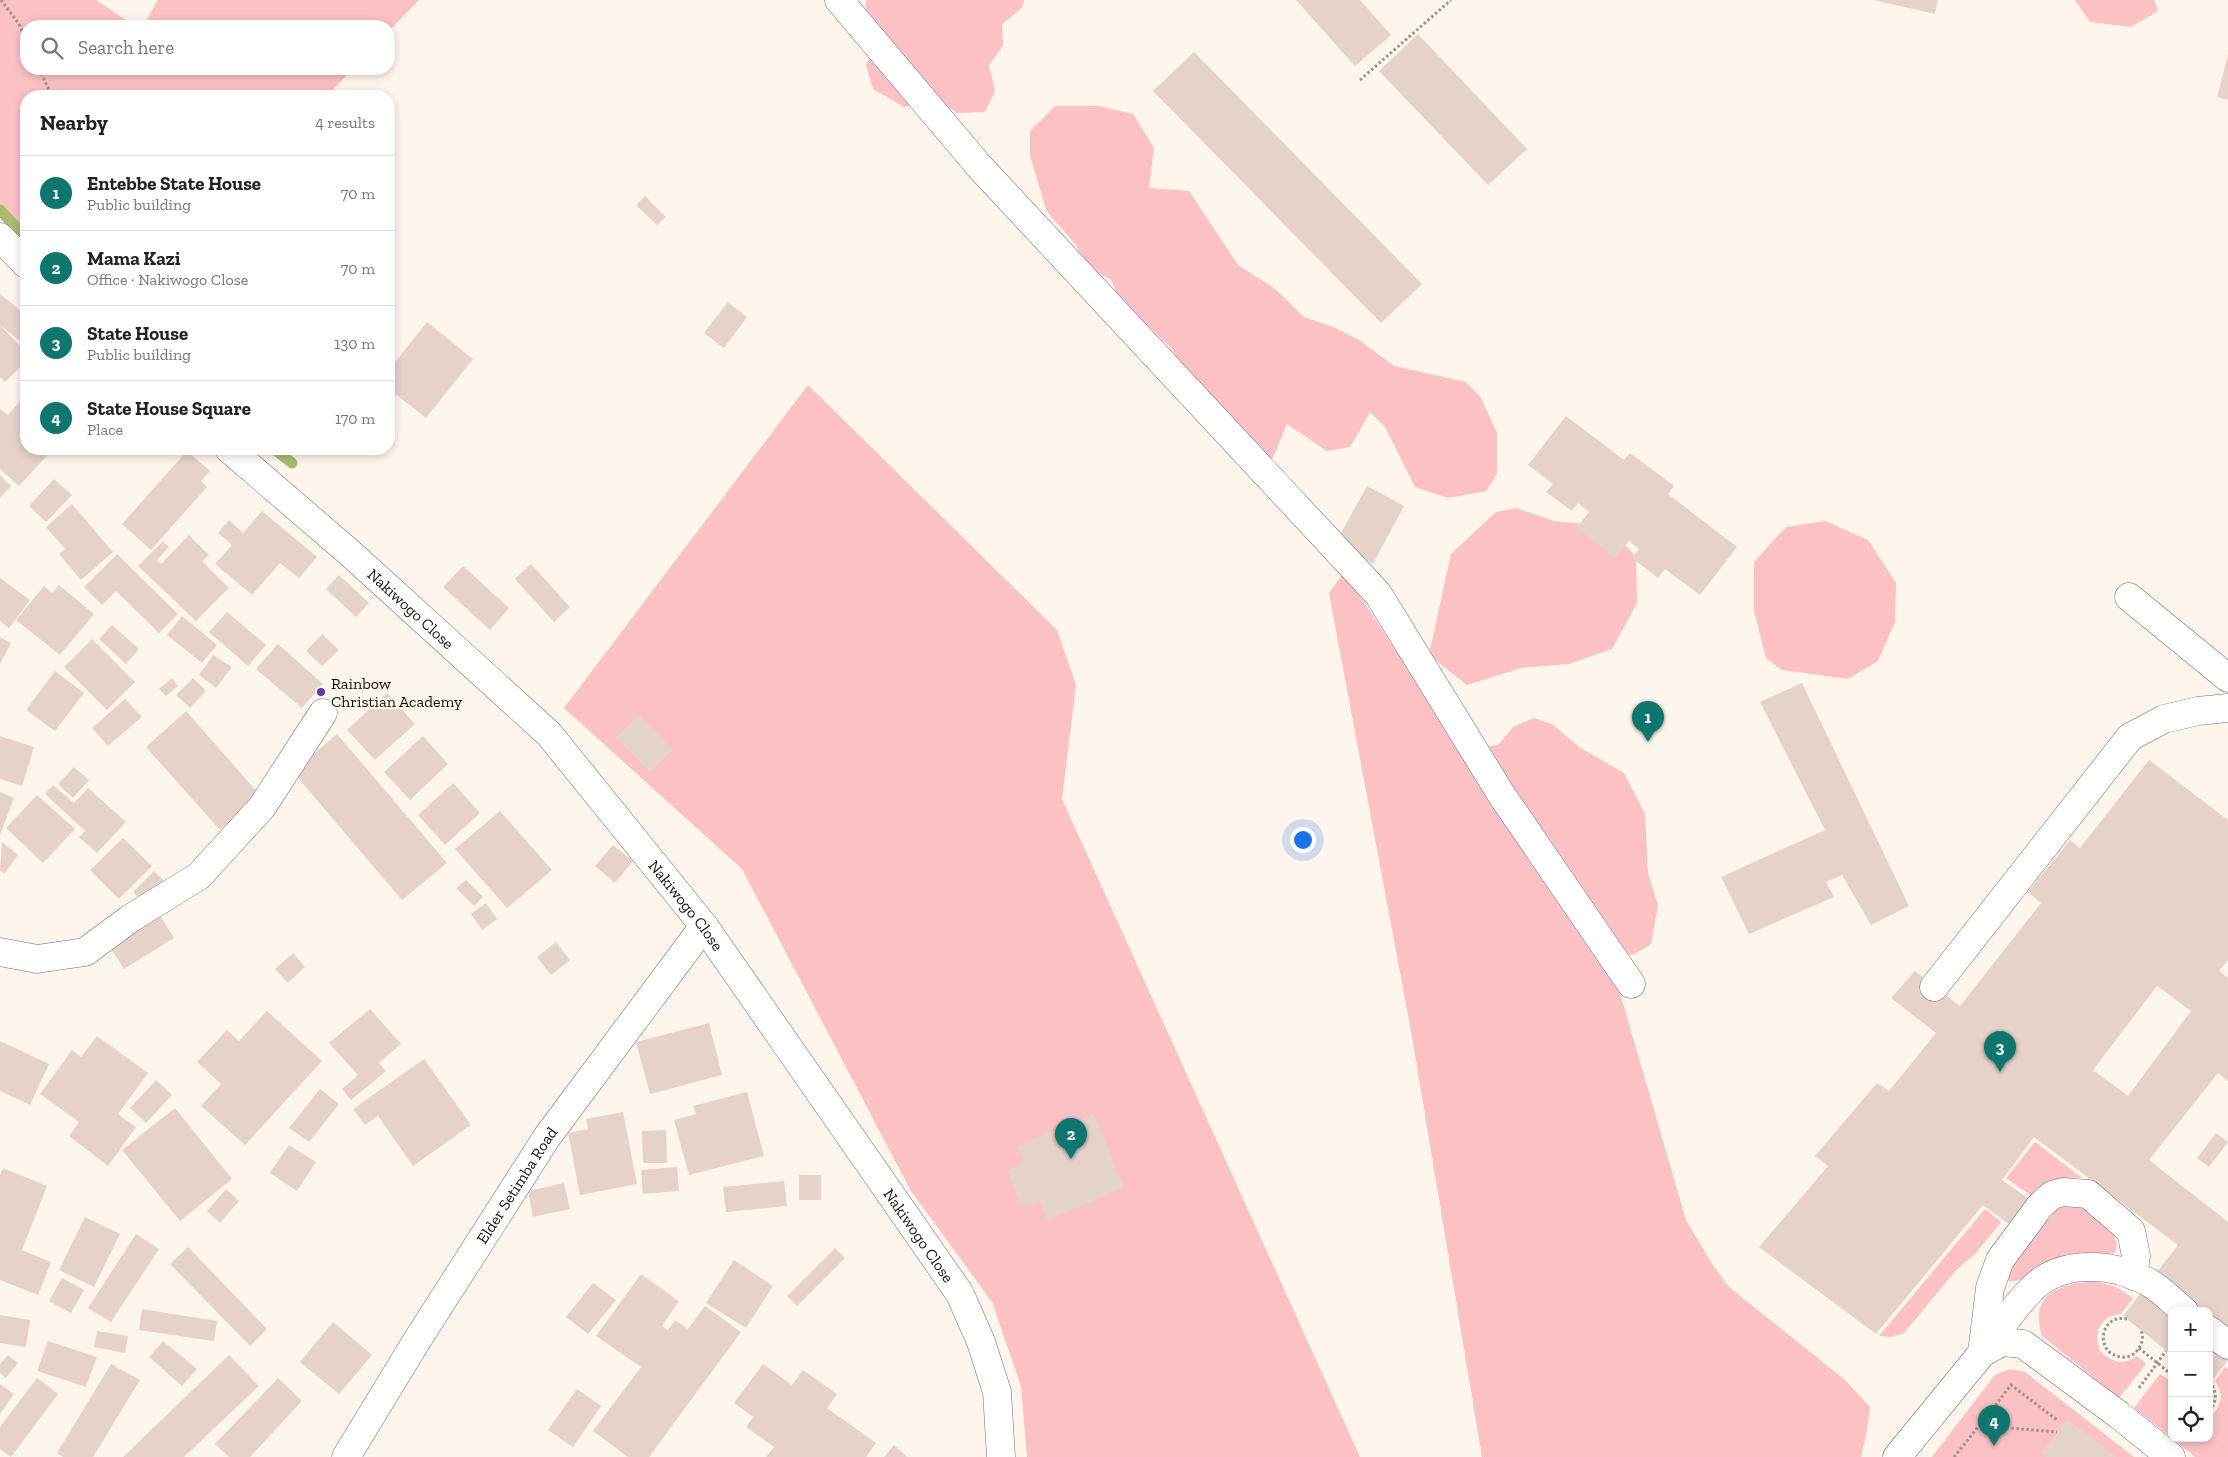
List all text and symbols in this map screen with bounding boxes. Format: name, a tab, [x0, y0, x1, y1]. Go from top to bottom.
search box	[20, 20, 395, 75]
icon: search	[38, 34, 66, 62]
text: Search here	[78, 36, 174, 59]
text: Nearby	[40, 110, 108, 135]
text: 4 results	[315, 113, 375, 132]
text: Entebbe State House	[87, 172, 261, 195]
text: 1	[53, 184, 59, 203]
text: 70 m	[341, 184, 375, 203]
text: Public building	[87, 195, 191, 214]
text: Mama Kazi	[87, 247, 181, 270]
text: 2	[52, 259, 60, 278]
text: 70 m	[341, 259, 375, 278]
text: Office · Nakiwogo Close	[87, 270, 248, 289]
text: State House	[87, 322, 188, 345]
text: 3	[52, 334, 60, 353]
text: 130 m	[334, 334, 375, 353]
text: Public building	[87, 345, 191, 364]
text: State House Square	[87, 397, 251, 420]
text: 4	[51, 409, 61, 428]
text: 170 m	[335, 409, 375, 428]
text: Place	[87, 420, 123, 439]
street label: Nakiwogo Close	[364, 564, 458, 653]
place label: Rainbow Christian Academy	[331, 674, 463, 711]
marker: Rainbow Christian Academy	[315, 686, 327, 698]
pin: 1	[1632, 701, 1664, 742]
your location	[1290, 827, 1316, 853]
street label: Nakiwogo Close	[645, 856, 728, 954]
pin: 3	[1984, 1031, 2016, 1072]
pin: 2	[1055, 1118, 1087, 1159]
street label: Elder Setimba Road	[472, 1123, 561, 1247]
street label: Nakiwogo Close	[880, 1185, 958, 1286]
map controls	[2168, 1307, 2213, 1442]
button: +	[2168, 1307, 2213, 1352]
button: −	[2168, 1352, 2213, 1397]
button: locate	[2168, 1397, 2213, 1442]
pin: 4	[1978, 1405, 2010, 1446]

